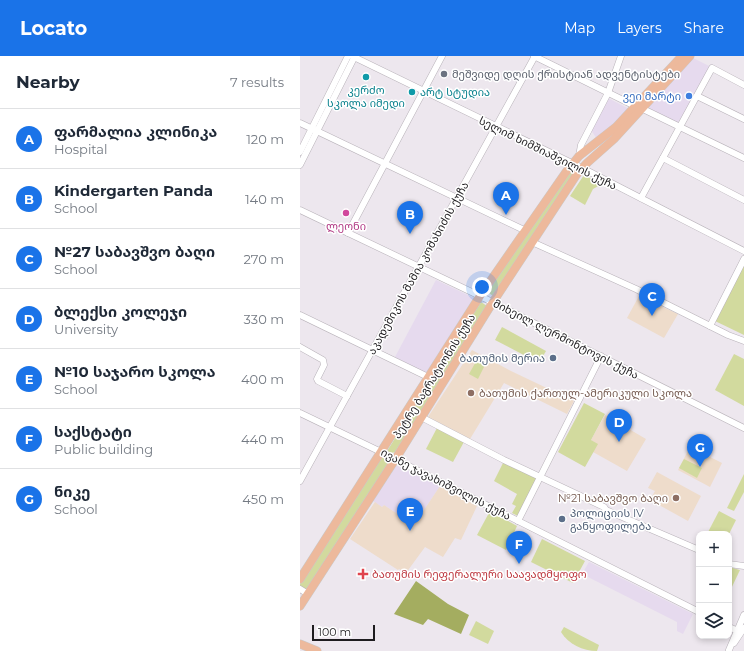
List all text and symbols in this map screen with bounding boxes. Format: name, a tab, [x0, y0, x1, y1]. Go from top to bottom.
text: Locato	[20, 17, 87, 40]
text: Map	[564, 19, 595, 37]
text: Layers	[617, 19, 662, 37]
text: Share	[684, 19, 724, 37]
place label: მეშვიდე დღის ქრისტიან ადვენტისტები	[452, 67, 680, 81]
marker: მეშვიდე დღის ქრისტიან ადვენტისტები	[439, 69, 449, 79]
text: Nearby	[16, 72, 80, 92]
marker: კერძო სკოლა იმედი	[361, 72, 371, 82]
text: 7 results	[230, 74, 284, 90]
place label: კერძო სკოლა იმედი	[327, 83, 405, 110]
place label: არტ სტუდია	[420, 85, 490, 99]
marker: არტ სტუდია	[407, 87, 417, 97]
place label: ვეი მარტი	[623, 89, 681, 103]
marker: ვეი მარტი	[684, 91, 694, 101]
street label: სელიმ ხიმშიაშვილის ქუჩა	[477, 113, 619, 193]
text: ფარმალია კლინიკა	[54, 122, 217, 141]
text: A	[24, 131, 34, 147]
text: 120 m	[246, 131, 284, 147]
text: Hospital	[54, 141, 107, 157]
street label: აკადემიკოს მამია კომახიძის ქუჩა	[364, 179, 472, 357]
text: Kindergarten Panda	[54, 181, 213, 200]
pin: A	[493, 182, 519, 215]
text: B	[24, 191, 34, 207]
text: 140 m	[245, 191, 284, 207]
text: School	[54, 200, 98, 216]
pin: B	[397, 201, 423, 234]
marker: ლეონი	[341, 208, 351, 218]
place label: ლეონი	[326, 219, 366, 233]
text: №27 საბავშვო ბაღი	[54, 242, 215, 261]
text: C	[24, 251, 34, 267]
text: 270 m	[243, 251, 284, 267]
text: School	[54, 261, 98, 277]
your location	[472, 277, 492, 297]
pin: C	[639, 283, 665, 316]
street label: მიხეილ ლერმონტოვის ქუჩა	[491, 296, 641, 382]
text: ბლექსი კოლეჯი	[54, 302, 187, 321]
text: D	[24, 311, 34, 327]
text: 330 m	[244, 311, 284, 327]
street label: პეტრე ბაგრატიონის ქუჩა	[390, 311, 478, 441]
text: University	[54, 321, 118, 337]
place label: ბათუმის მერია	[459, 351, 545, 365]
marker: ბათუმის მერია	[548, 353, 558, 363]
text: №10 საჯარო სკოლა	[54, 362, 216, 381]
text: E	[25, 371, 33, 387]
text: 400 m	[241, 371, 284, 387]
text: School	[54, 381, 98, 397]
place label: ბათუმის ქართულ-ამერიკული სკოლა	[479, 386, 692, 400]
marker: ბათუმის ქართულ-ამერიკული სკოლა	[466, 388, 476, 398]
pin: D	[606, 409, 632, 442]
text: საქსტატი	[54, 422, 132, 441]
text: F	[25, 431, 33, 447]
text: 440 m	[241, 431, 284, 447]
pin: G	[687, 434, 713, 467]
text: Public building	[54, 441, 153, 457]
street label: ივანე ჯავახიშვილის ქუჩა	[379, 445, 513, 523]
text: ნიკე	[54, 482, 90, 501]
text: G	[24, 491, 34, 507]
text: 450 m	[242, 491, 284, 507]
place label: №21 საბავშვო ბაღი	[558, 491, 668, 505]
marker: №21 საბავშვო ბაღი	[671, 493, 681, 503]
pin: E	[397, 498, 423, 531]
text: School	[54, 501, 98, 517]
place label: პოლიციის IV განყოფილება	[570, 506, 651, 533]
marker: პოლიციის IV განყოფილება	[557, 514, 567, 524]
pin: F	[506, 531, 532, 564]
map controls	[696, 531, 732, 639]
button: +	[696, 531, 732, 567]
place label: ბათუმის რეფერალური საავადმყოფო	[372, 567, 587, 581]
button: −	[696, 567, 732, 603]
marker: ბათუმის რეფერალური საავადმყოფო	[357, 568, 369, 580]
button: layers	[696, 603, 732, 639]
scale bar	[312, 623, 375, 642]
text: 100 m	[318, 625, 351, 639]

